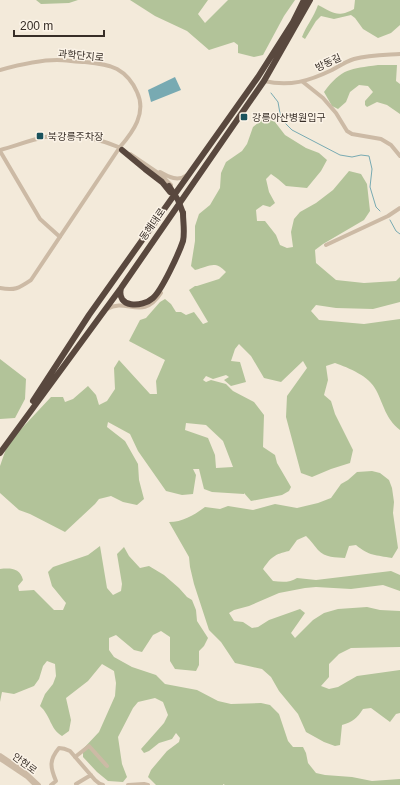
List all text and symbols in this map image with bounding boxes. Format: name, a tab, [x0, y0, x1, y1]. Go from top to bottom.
scale bar	[14, 12, 104, 38]
text: 200 m	[20, 19, 53, 33]
street label: 과학단지로	[58, 48, 104, 63]
street label: 방동길	[313, 52, 343, 73]
marker: 강릉아산병원입구	[239, 112, 249, 122]
place label: 강릉아산병원입구	[252, 112, 326, 123]
marker: 북강릉주차장	[35, 131, 45, 141]
place label: 북강릉주차장	[48, 131, 103, 142]
street label: 동해대로	[137, 206, 167, 243]
street label: 안현로	[10, 751, 39, 776]

